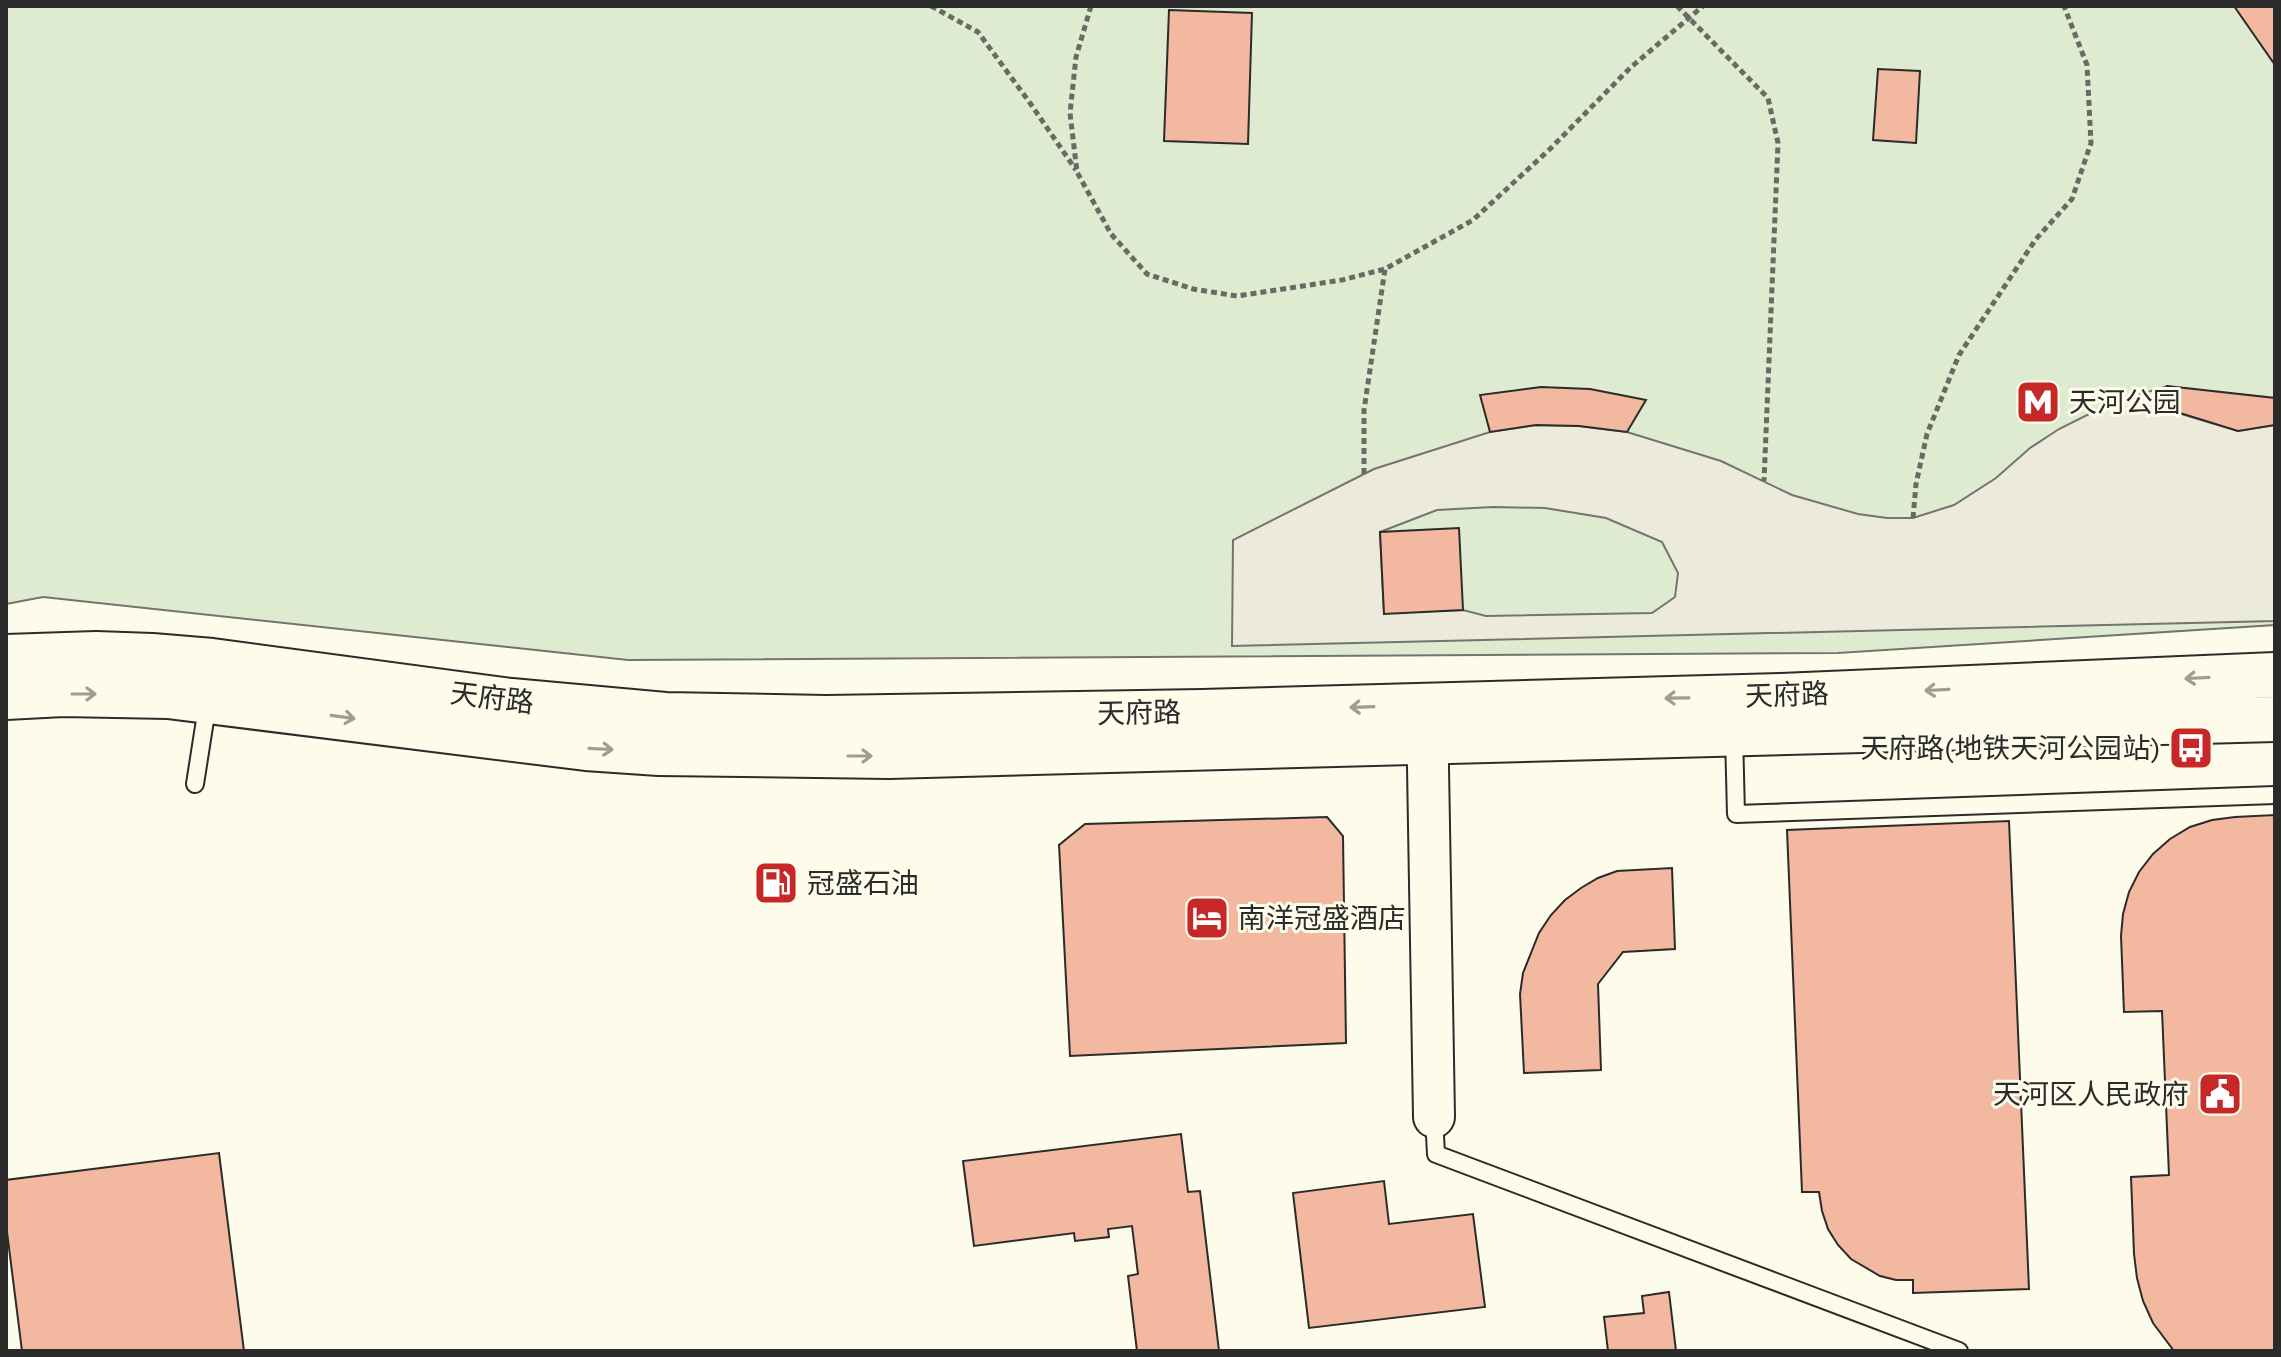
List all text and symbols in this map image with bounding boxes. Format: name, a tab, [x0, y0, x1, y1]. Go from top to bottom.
metro station icon: 天河公园	[2014, 378, 2062, 426]
place label: 天河公园	[2069, 386, 2181, 419]
one-way arrow	[2184, 671, 2211, 686]
street label: 天府路	[448, 677, 536, 719]
street label: 天府路	[1744, 677, 1830, 713]
one-way arrow	[1924, 683, 1951, 698]
one-way arrow	[70, 686, 97, 702]
one-way arrow	[1664, 691, 1691, 706]
street label: 天府路	[1097, 696, 1181, 730]
one-way arrow	[1349, 699, 1376, 714]
one-way arrow	[329, 710, 355, 725]
bus stop icon: 天府路(地铁天河公园站)	[2167, 724, 2215, 772]
place label: 天府路(地铁天河公园站)	[1860, 732, 2160, 765]
one-way arrow	[587, 742, 613, 757]
one-way arrow	[846, 748, 873, 764]
fuel station icon: 冠盛石油	[752, 859, 800, 907]
place label: 冠盛石油	[807, 867, 919, 900]
hotel icon: 南洋冠盛酒店	[1183, 894, 1231, 942]
place label: 南洋冠盛酒店	[1238, 902, 1406, 935]
public building icon: 天河区人民政府	[2196, 1070, 2244, 1118]
place label: 天河区人民政府	[1993, 1078, 2189, 1111]

